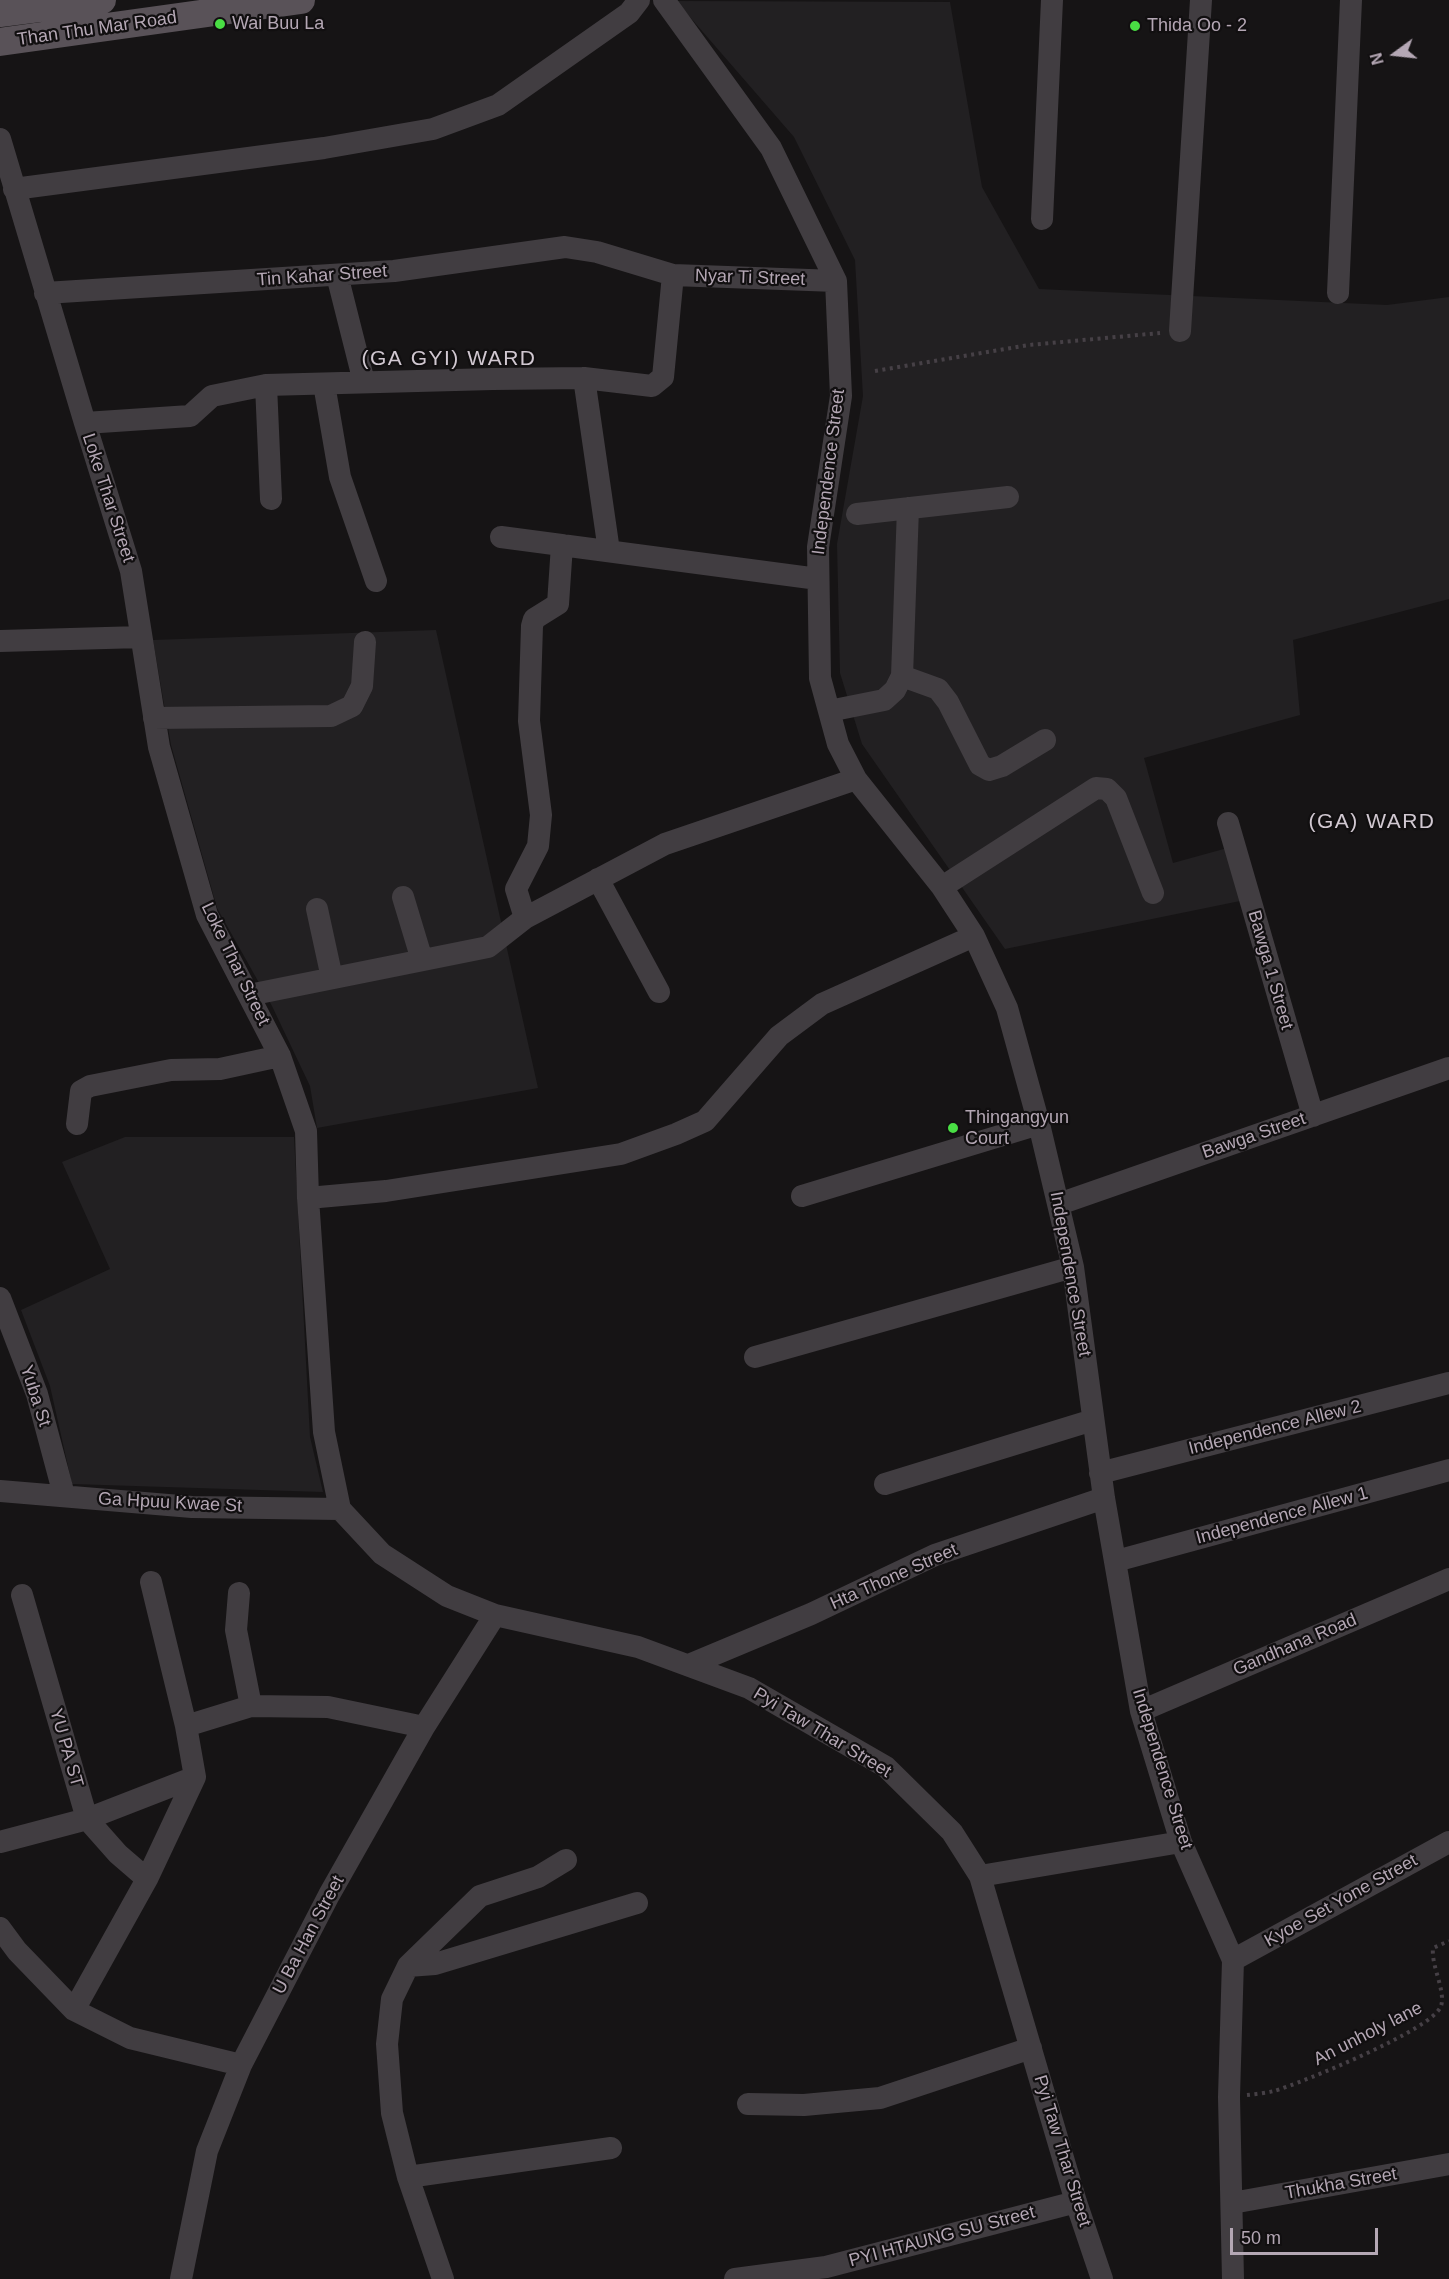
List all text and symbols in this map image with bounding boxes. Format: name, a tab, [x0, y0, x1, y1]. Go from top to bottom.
street label: Than Thu Mar Road	[16, 7, 178, 51]
place label: Wai Buu La	[232, 13, 324, 35]
place label: Thida Oo - 2	[1147, 15, 1247, 37]
marker: Wai Buu La	[213, 17, 227, 31]
marker: Thida Oo - 2	[1128, 19, 1142, 33]
north arrow	[1365, 24, 1425, 84]
text: N	[1367, 51, 1387, 67]
street label: Tin Kahar Street	[256, 261, 388, 291]
street label: Nyar Ti Street	[694, 265, 806, 291]
district label: (GA GYI) WARD	[361, 346, 537, 372]
street label: Independence Street	[808, 388, 850, 556]
street label: Loke Thar Street	[77, 431, 139, 565]
district label: (GA) WARD	[1308, 809, 1436, 835]
street label: Loke Thar Street	[196, 899, 274, 1029]
street label: Bawga 1 Street	[1243, 908, 1297, 1032]
place label: Thingangyun Court	[965, 1107, 1069, 1150]
street label: Bawga Street	[1199, 1108, 1309, 1164]
marker: Thingangyun Court	[946, 1121, 960, 1135]
street label: Independence Street	[1045, 1190, 1095, 1358]
street label: Yuba St	[15, 1363, 55, 1429]
street label: Independence Allew 2	[1186, 1396, 1364, 1460]
street label: Independence Allew 1	[1194, 1483, 1370, 1549]
street label: Ga Hpuu Kwae St	[97, 1488, 243, 1518]
street label: Hta Thone Street	[827, 1539, 961, 1615]
street label: Gandhana Road	[1230, 1609, 1360, 1681]
street label: Pyi Taw Thar Street	[749, 1683, 895, 1783]
street label: Independence Street	[1127, 1686, 1197, 1852]
street label: YU PA ST	[44, 1706, 88, 1790]
street label: Kyoe Set Yone Street	[1261, 1850, 1421, 1952]
street label: U Ba Han Street	[269, 1872, 349, 1998]
street label: An unholy lane	[1310, 1997, 1426, 2071]
street label: Pyi Taw Thar Street	[1029, 2073, 1095, 2229]
street label: Thukha Street	[1283, 2164, 1399, 2204]
street label: PYI HTAUNG SU Street	[847, 2202, 1037, 2272]
scale bar	[1233, 2216, 1382, 2254]
text: 50 m	[1241, 2228, 1281, 2248]

